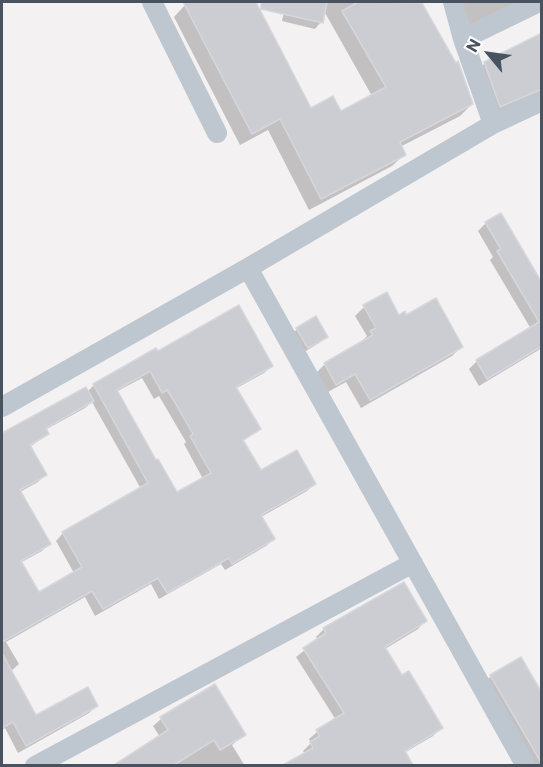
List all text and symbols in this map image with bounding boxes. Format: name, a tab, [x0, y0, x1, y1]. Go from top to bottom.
north arrow	[459, 24, 519, 84]
text: N	[462, 35, 484, 55]

